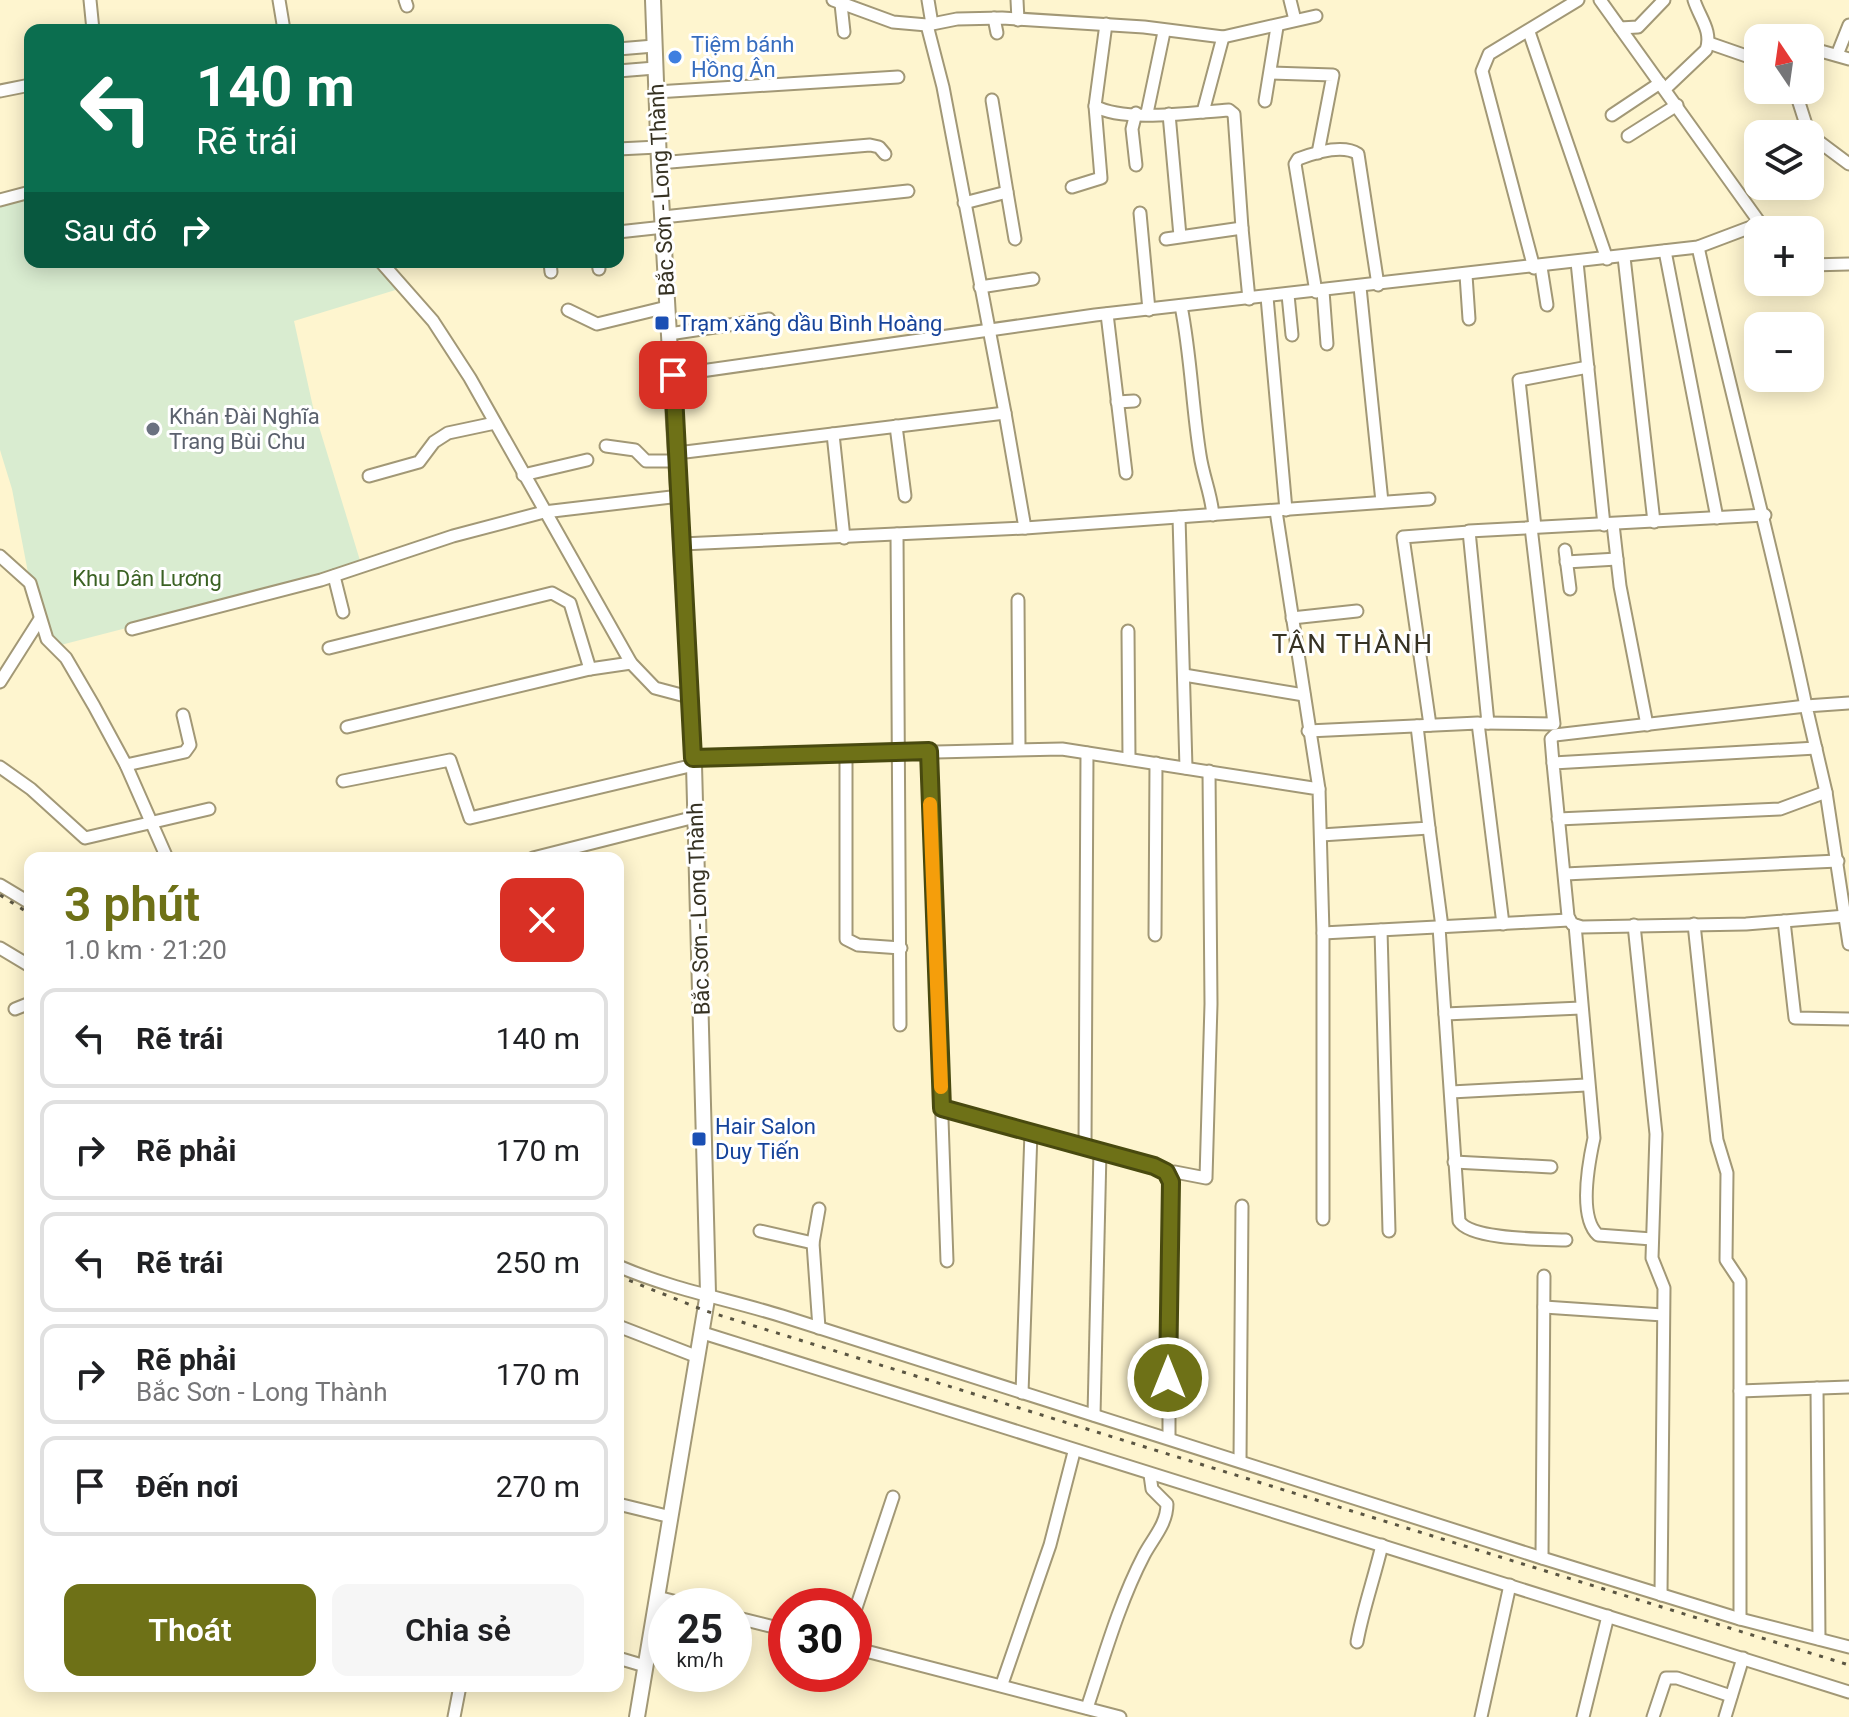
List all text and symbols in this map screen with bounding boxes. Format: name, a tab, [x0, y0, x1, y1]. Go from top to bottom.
north arrow	[1744, 24, 1824, 104]
map controls	[1744, 24, 1824, 392]
place label: Tiệm bánh Hồng Ân	[691, 32, 794, 82]
marker: Tiệm bánh Hồng Ân	[666, 48, 684, 66]
text: 140 m	[196, 54, 355, 120]
icon: left	[64, 56, 168, 160]
street label: Bắc Sơn - Long Thành	[643, 83, 680, 297]
button: layers	[1744, 120, 1824, 200]
text: Rẽ trái	[196, 121, 298, 163]
icon: right	[173, 208, 217, 252]
text: Sau đó	[64, 213, 157, 248]
button: +	[1744, 216, 1824, 296]
place label: Trạm xăng dầu Bình Hoàng	[678, 311, 942, 336]
button: −	[1744, 312, 1824, 392]
marker: Trạm xăng dầu Bình Hoàng	[653, 314, 671, 332]
pin	[639, 341, 707, 409]
icon: arrive	[651, 353, 695, 397]
place label: Khán Đài Nghĩa Trang Bùi Chu	[169, 404, 320, 454]
marker: Khán Đài Nghĩa Trang Bùi Chu	[144, 420, 162, 438]
park label: Khu Dân Lương	[72, 566, 222, 591]
district label: TÂN THÀNH	[1272, 629, 1434, 659]
street label: Bắc Sơn - Long Thành	[682, 802, 715, 1016]
text: 3 phút	[64, 876, 200, 933]
button: close	[500, 878, 584, 962]
text: 1.0 km · 21:20	[64, 935, 227, 965]
icon: left	[68, 1016, 112, 1060]
text: Rẽ trái	[136, 1021, 224, 1056]
text: 140 m	[496, 1021, 580, 1056]
place label: Hair Salon Duy Tiến	[715, 1114, 816, 1164]
icon: right	[68, 1128, 112, 1172]
marker: Hair Salon Duy Tiến	[690, 1130, 708, 1148]
text: Rẽ phải	[136, 1133, 237, 1168]
text: 170 m	[496, 1133, 580, 1168]
icon: left	[68, 1240, 112, 1284]
text: Rẽ trái	[136, 1245, 224, 1280]
text: 250 m	[496, 1245, 580, 1280]
position arrow	[1126, 1336, 1210, 1420]
text: Rẽ phải	[136, 1342, 237, 1377]
icon: right	[68, 1352, 112, 1396]
text: 170 m	[496, 1357, 580, 1392]
text: Bắc Sơn - Long Thành	[136, 1377, 388, 1407]
icon: arrive	[68, 1464, 112, 1508]
text: Đến nơi	[136, 1469, 239, 1504]
text: 270 m	[496, 1469, 580, 1504]
button: Thoát	[64, 1584, 316, 1676]
button: Chia sẻ	[332, 1584, 584, 1676]
speed limit sign: 30	[768, 1588, 872, 1692]
text: 25	[677, 1606, 723, 1653]
text: km/h	[677, 1648, 723, 1672]

